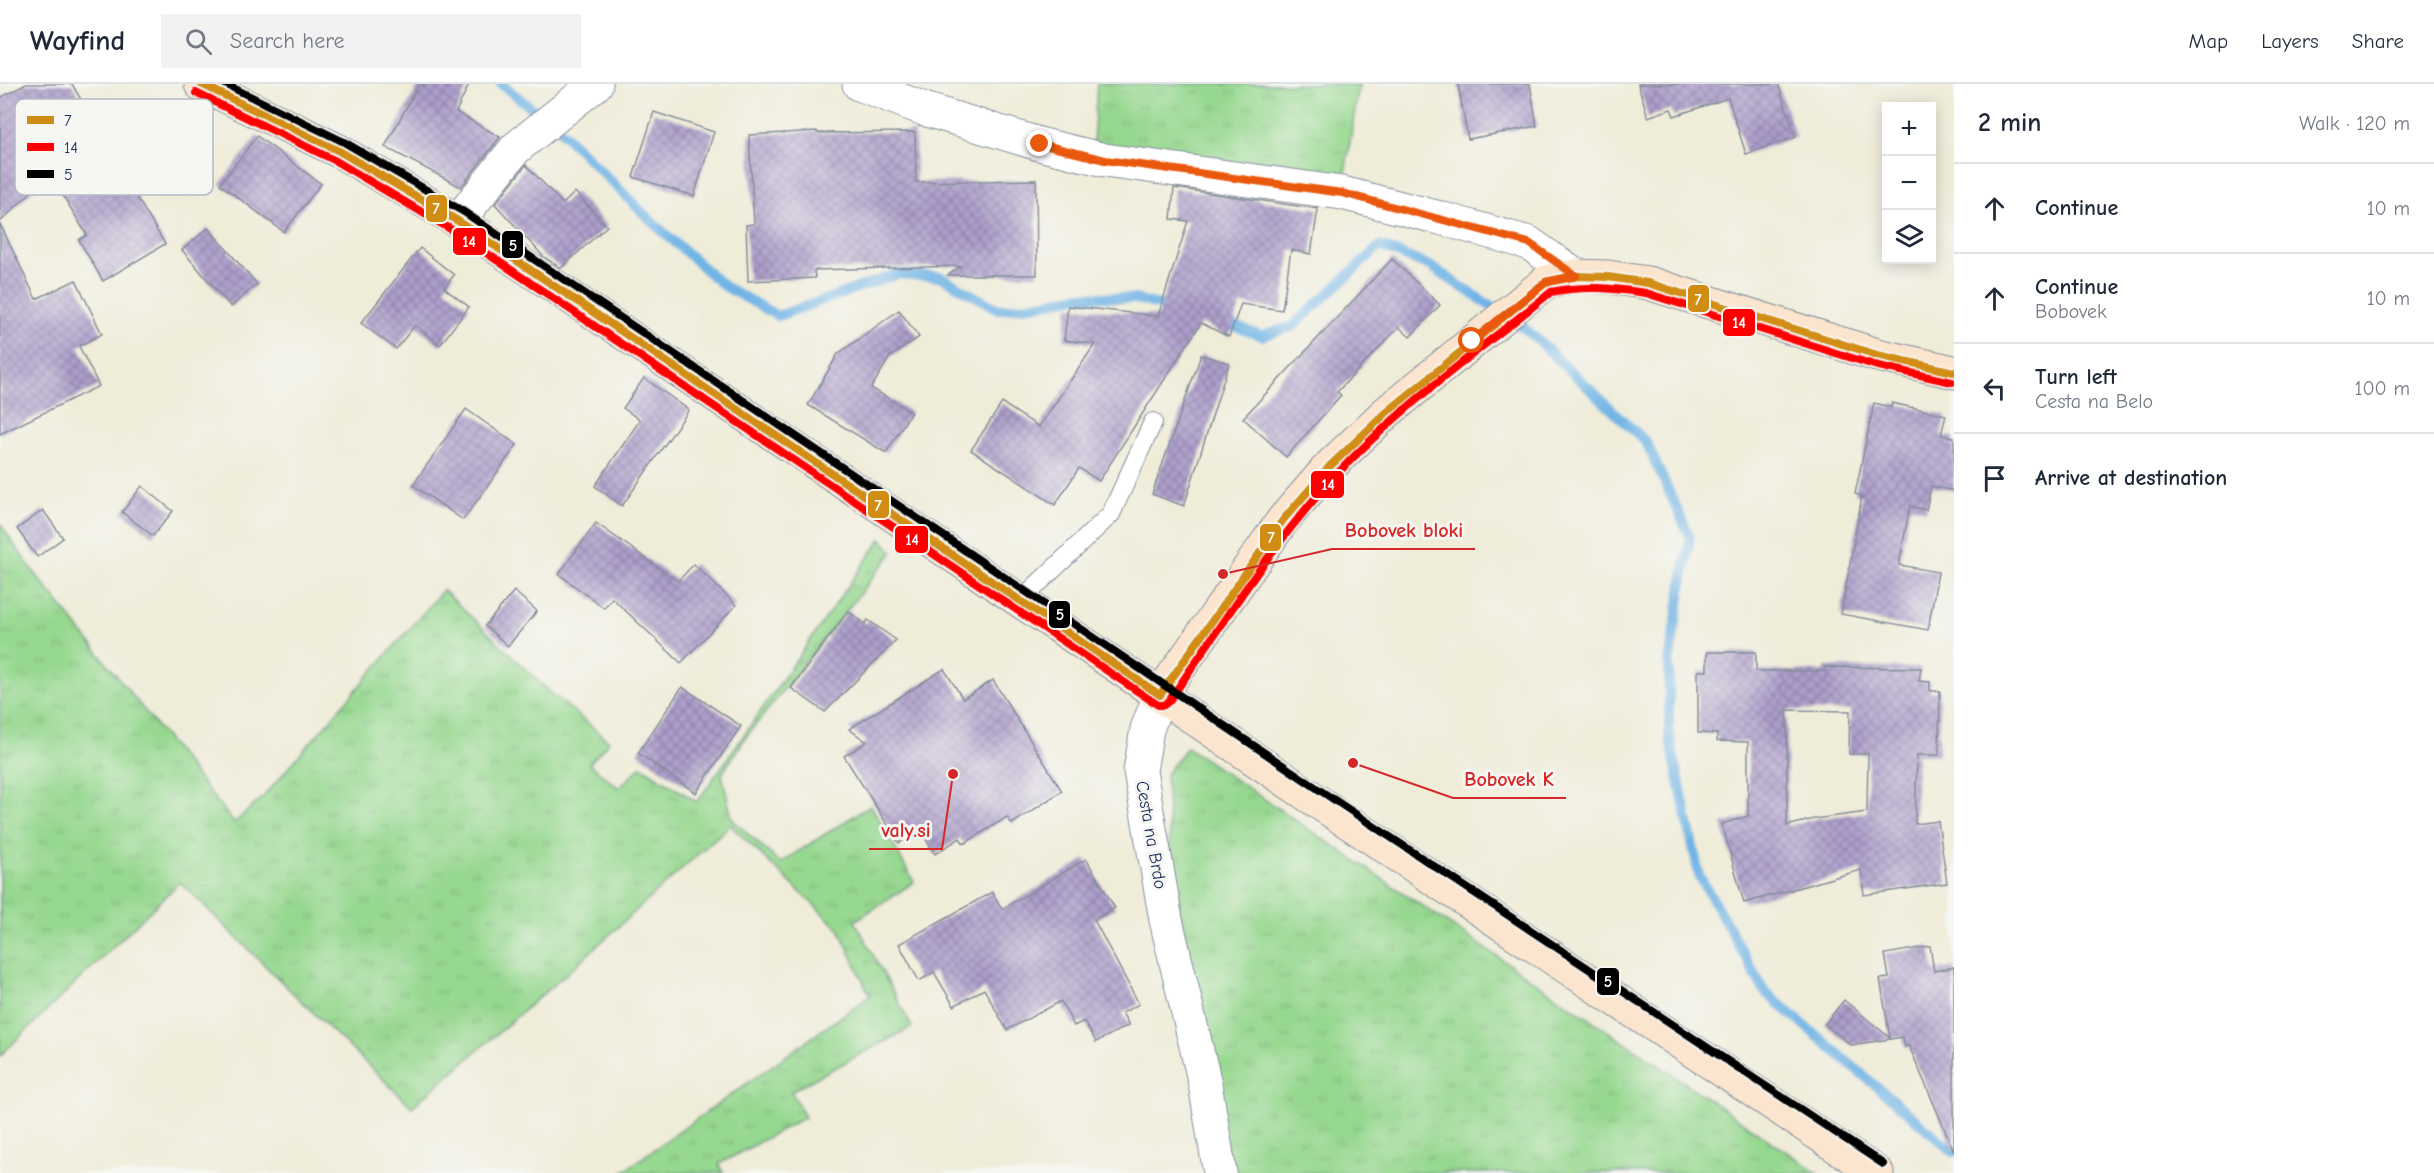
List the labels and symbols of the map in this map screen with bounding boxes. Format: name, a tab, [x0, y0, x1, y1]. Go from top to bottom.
legend	[15, 99, 213, 195]
text: 7	[64, 112, 72, 130]
route end	[1026, 130, 1052, 156]
text: 14	[64, 139, 78, 157]
text: 5	[64, 166, 73, 184]
line badge: 7	[425, 194, 448, 223]
text: 7	[432, 200, 440, 218]
line badge: 14	[452, 227, 487, 256]
line badge: 5	[501, 230, 524, 259]
text: 14	[462, 233, 476, 251]
text: 5	[509, 237, 517, 255]
line badge: 7	[1687, 284, 1710, 313]
text: 7	[1694, 291, 1702, 309]
line badge: 14	[1722, 308, 1756, 337]
text: 14	[1732, 314, 1746, 332]
route start	[1458, 327, 1484, 353]
line badge: 14	[1310, 470, 1345, 499]
text: 14	[1321, 476, 1335, 494]
line badge: 7	[867, 490, 890, 519]
text: 7	[874, 497, 882, 515]
callout: Bobovek bloki	[1332, 511, 1475, 549]
text: Bobovek bloki	[1345, 519, 1463, 542]
line badge: 7	[1259, 523, 1282, 552]
line badge: 14	[894, 525, 929, 554]
text: 7	[1267, 529, 1275, 547]
text: 14	[905, 531, 919, 549]
line badge: 5	[1048, 600, 1071, 629]
text: 5	[1056, 606, 1064, 624]
callout: Bobovek K	[1453, 760, 1566, 798]
text: Bobovek K	[1464, 768, 1554, 791]
street label: Cesta na Brdo	[1131, 779, 1171, 891]
callout: valy.si	[869, 811, 942, 849]
text: valy.si	[880, 819, 931, 842]
line badge: 5	[1596, 967, 1620, 996]
text: 5	[1604, 973, 1612, 991]

